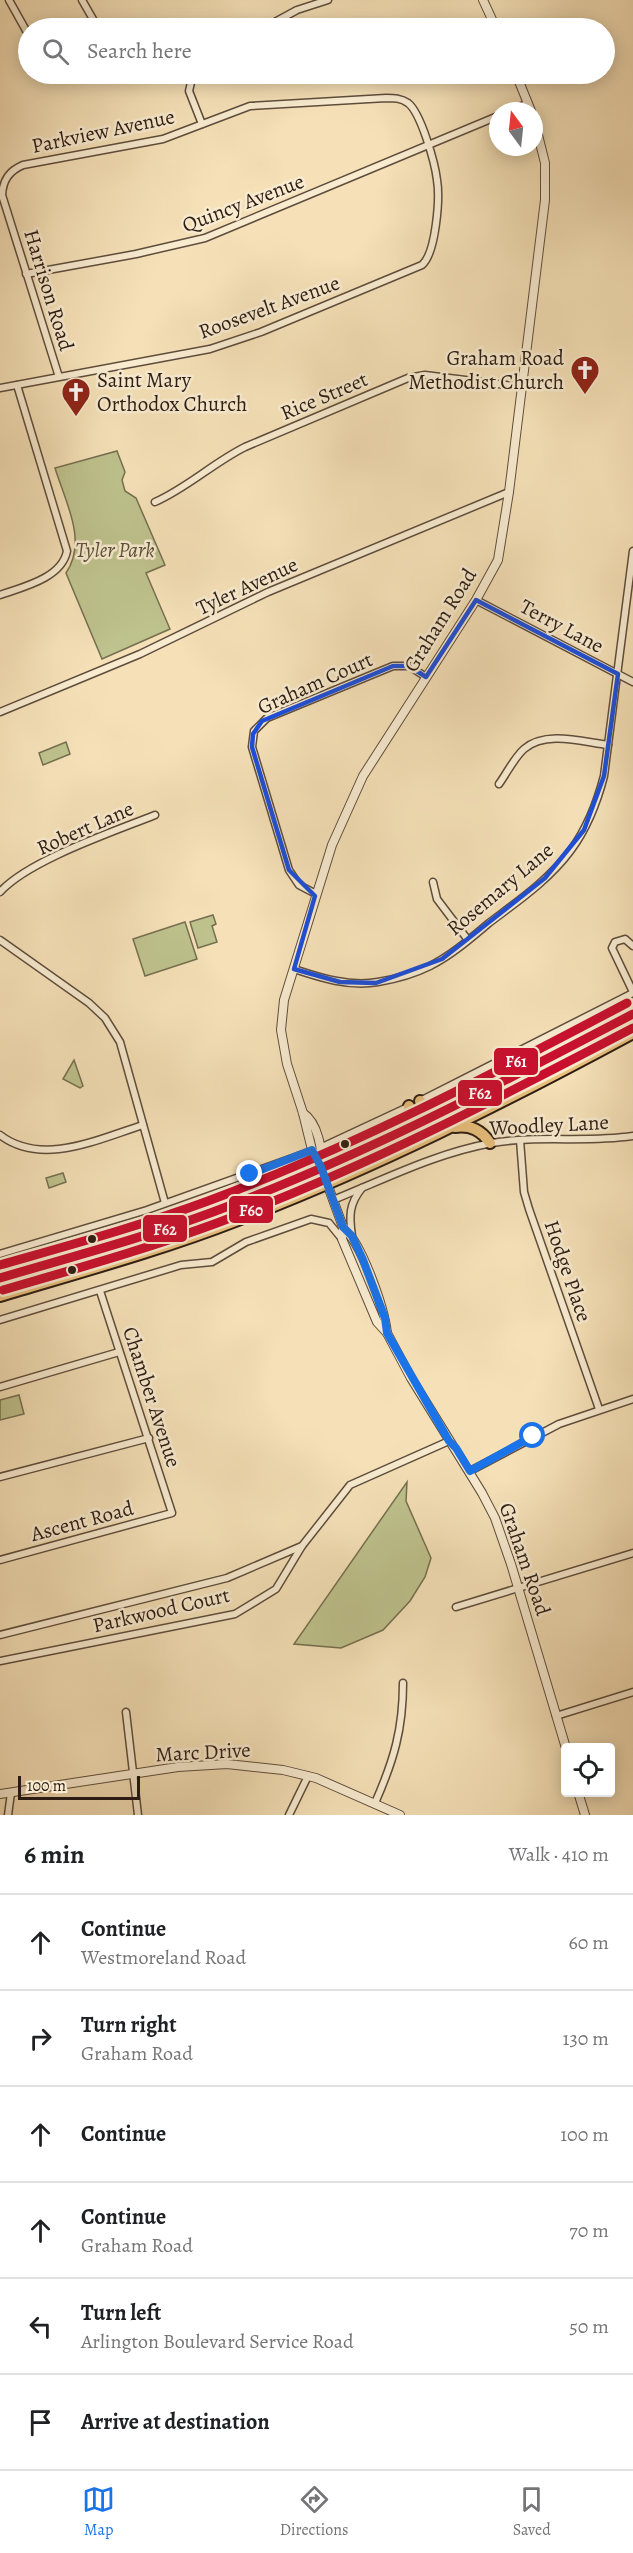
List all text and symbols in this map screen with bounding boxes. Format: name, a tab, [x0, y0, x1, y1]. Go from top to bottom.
search box	[18, 18, 615, 84]
icon: search	[39, 35, 72, 68]
text: Search here	[87, 36, 192, 66]
street label: Parkview Avenue	[29, 102, 177, 160]
north arrow	[489, 102, 543, 156]
street label: Quincy Avenue	[178, 167, 308, 239]
street label: Harrison Road	[17, 226, 81, 355]
street label: Roosevelt Avenue	[195, 269, 343, 345]
place label: Graham Road Methodist Church	[408, 344, 565, 396]
church icon: Graham Road Methodist Church	[569, 354, 601, 396]
street label: Rice Street	[276, 365, 372, 427]
place label: Saint Mary Orthodox Church	[97, 366, 247, 418]
church icon: Saint Mary Orthodox Church	[60, 376, 92, 418]
park label: Tyler Park	[75, 536, 155, 564]
street label: Tyler Avenue	[192, 550, 302, 622]
street label: Graham Road	[397, 562, 483, 677]
street label: Terry Lane	[515, 592, 609, 660]
street label: Graham Court	[253, 645, 377, 721]
street label: Robert Lane	[32, 794, 138, 862]
street label: Rosemary Lane	[441, 836, 559, 942]
line badge: F61	[493, 1047, 539, 1076]
text: F61	[505, 1051, 527, 1073]
line badge: F62	[457, 1079, 503, 1107]
text: F62	[468, 1083, 492, 1105]
street label: Woodley Lane	[488, 1108, 609, 1142]
unlabelled marker	[339, 1138, 351, 1150]
route end	[236, 1160, 262, 1186]
line badge: F60	[228, 1195, 274, 1224]
text: F60	[239, 1200, 263, 1222]
line badge: F62	[142, 1214, 188, 1243]
street label: Hodge Place	[538, 1216, 598, 1326]
text: F62	[153, 1219, 177, 1241]
unlabelled marker	[86, 1233, 98, 1245]
unlabelled marker	[66, 1264, 78, 1276]
street label: Chamber Avenue	[116, 1323, 188, 1471]
route start	[519, 1422, 545, 1448]
street label: Ascent Road	[27, 1494, 137, 1548]
street label: Graham Road	[493, 1499, 558, 1620]
street label: Parkwood Court	[90, 1581, 232, 1639]
street label: Marc Drive	[155, 1736, 251, 1768]
map controls	[561, 1743, 615, 1797]
button: locate	[561, 1743, 615, 1797]
scale bar	[18, 1773, 140, 1800]
text: 100 m	[27, 1775, 66, 1797]
text: 6 min	[24, 1837, 85, 1872]
text: Walk · 410 m	[509, 1841, 609, 1868]
text: Continue	[81, 1914, 166, 1944]
icon: ahead	[24, 1926, 57, 1959]
text: 60 m	[569, 1929, 609, 1956]
text: Westmoreland Road	[81, 1944, 246, 1971]
text: Turn right	[81, 2010, 177, 2040]
icon: right	[24, 2022, 57, 2055]
text: 130 m	[563, 2025, 609, 2052]
text: Graham Road	[81, 2040, 193, 2067]
icon: ahead	[24, 2118, 57, 2151]
text: Continue	[81, 2119, 166, 2149]
text: 100 m	[560, 2121, 609, 2148]
text: Continue	[81, 2202, 166, 2232]
icon: ahead	[24, 2214, 57, 2247]
text: 70 m	[569, 2217, 609, 2244]
text: Graham Road	[81, 2232, 193, 2259]
text: Turn left	[81, 2298, 161, 2328]
icon: left	[24, 2310, 57, 2343]
text: 50 m	[569, 2313, 609, 2340]
text: Arlington Boulevard Service Road	[81, 2328, 354, 2355]
icon: arrive	[24, 2406, 57, 2439]
text: Arrive at destination	[81, 2407, 270, 2437]
tab: Map	[82, 2483, 115, 2541]
tab: Directions	[280, 2483, 348, 2541]
tab: Saved	[513, 2483, 551, 2541]

